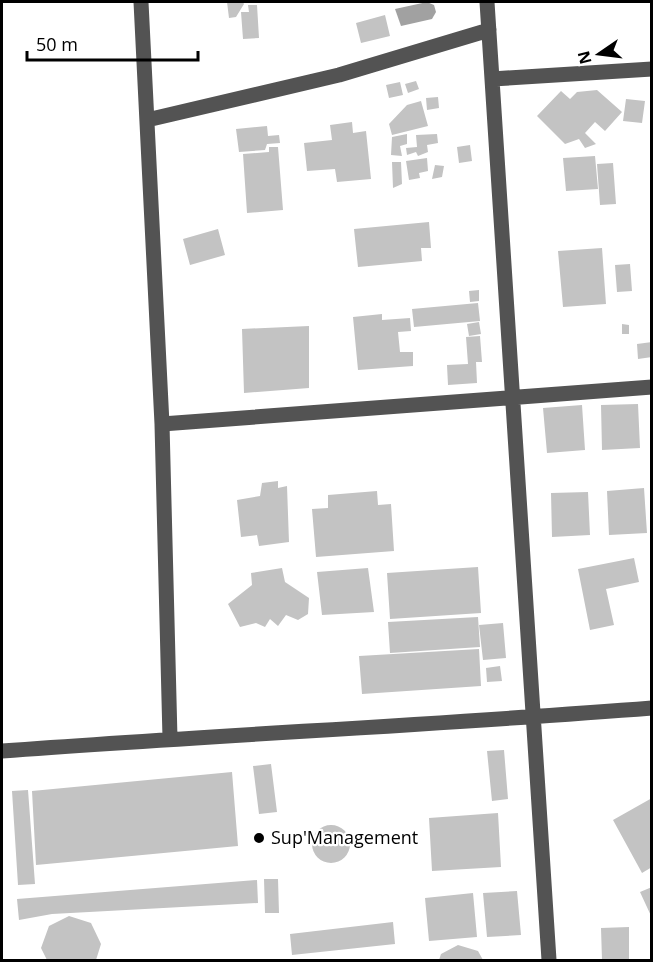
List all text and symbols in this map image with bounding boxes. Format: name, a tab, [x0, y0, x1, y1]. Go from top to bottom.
scale bar	[27, 24, 198, 62]
north arrow	[569, 24, 629, 84]
text: 50 m	[36, 32, 78, 56]
text: N	[572, 49, 597, 67]
place label: Sup'Management	[271, 825, 418, 849]
marker: Sup'Management	[252, 831, 266, 845]

